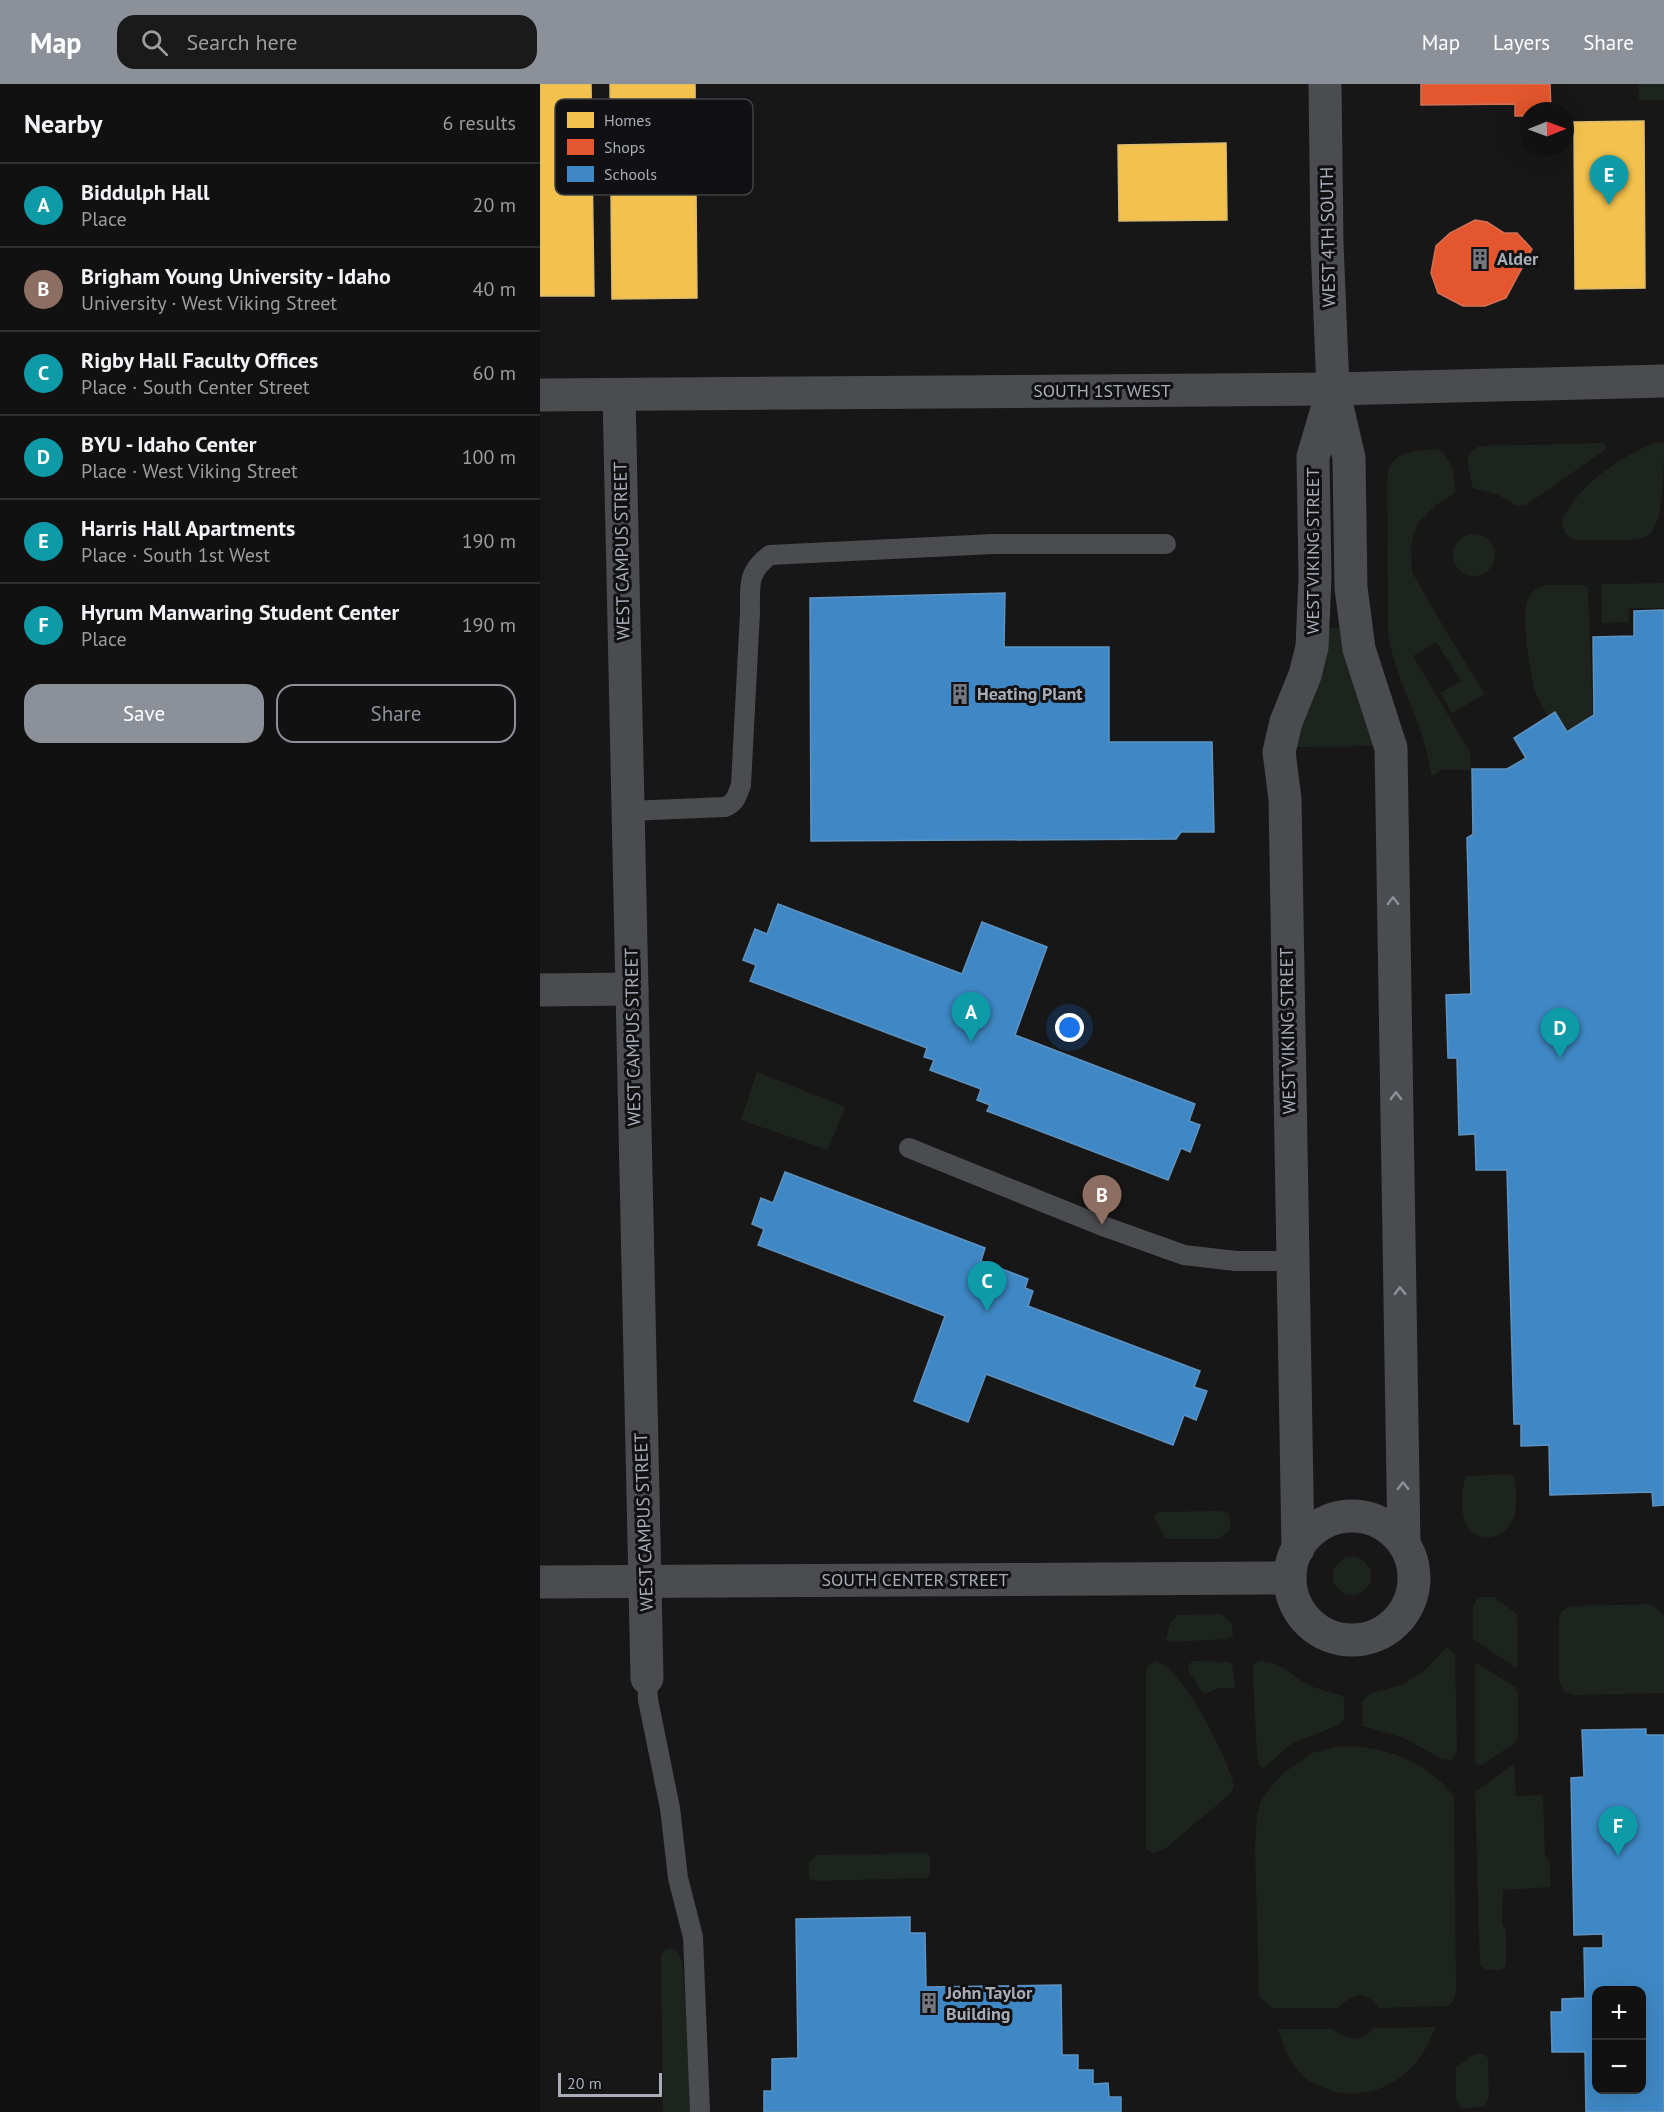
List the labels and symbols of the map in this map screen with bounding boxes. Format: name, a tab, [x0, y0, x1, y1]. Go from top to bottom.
legend	[555, 99, 753, 195]
north arrow	[1520, 102, 1574, 156]
text: Homes	[604, 110, 651, 130]
text: Shops	[604, 137, 645, 157]
pin: E	[1590, 156, 1628, 205]
text: Schools	[604, 164, 657, 184]
street label: WEST 4TH SOUTH	[1315, 167, 1340, 307]
building icon: Alder	[1468, 247, 1492, 271]
place label: Alder	[1497, 247, 1539, 270]
street label: SOUTH 1ST WEST	[1033, 379, 1171, 402]
street label: WEST CAMPUS STREET	[608, 462, 635, 640]
street label: WEST VIKING STREET	[1301, 468, 1324, 634]
building icon: Heating Plant	[948, 682, 972, 706]
place label: Heating Plant	[977, 682, 1083, 705]
one-way arrow	[1387, 896, 1399, 905]
street label: WEST VIKING STREET	[1275, 947, 1300, 1115]
street label: WEST CAMPUS STREET	[619, 948, 646, 1126]
pin: A	[952, 992, 990, 1042]
pin: D	[1540, 1008, 1580, 1058]
your location	[1055, 1013, 1084, 1042]
one-way arrow	[1390, 1091, 1403, 1100]
pin: B	[1082, 1176, 1122, 1225]
pin: C	[968, 1262, 1006, 1311]
one-way arrow	[1394, 1286, 1406, 1295]
street label: WEST CAMPUS STREET	[629, 1432, 658, 1612]
one-way arrow	[1397, 1481, 1409, 1490]
street label: SOUTH CENTER STREET	[821, 1568, 1009, 1591]
pin: F	[1598, 1806, 1638, 1856]
place label: John Taylor Building	[945, 1981, 1033, 2025]
building icon: John Taylor Building	[917, 1991, 941, 2015]
scale bar	[558, 2070, 662, 2098]

